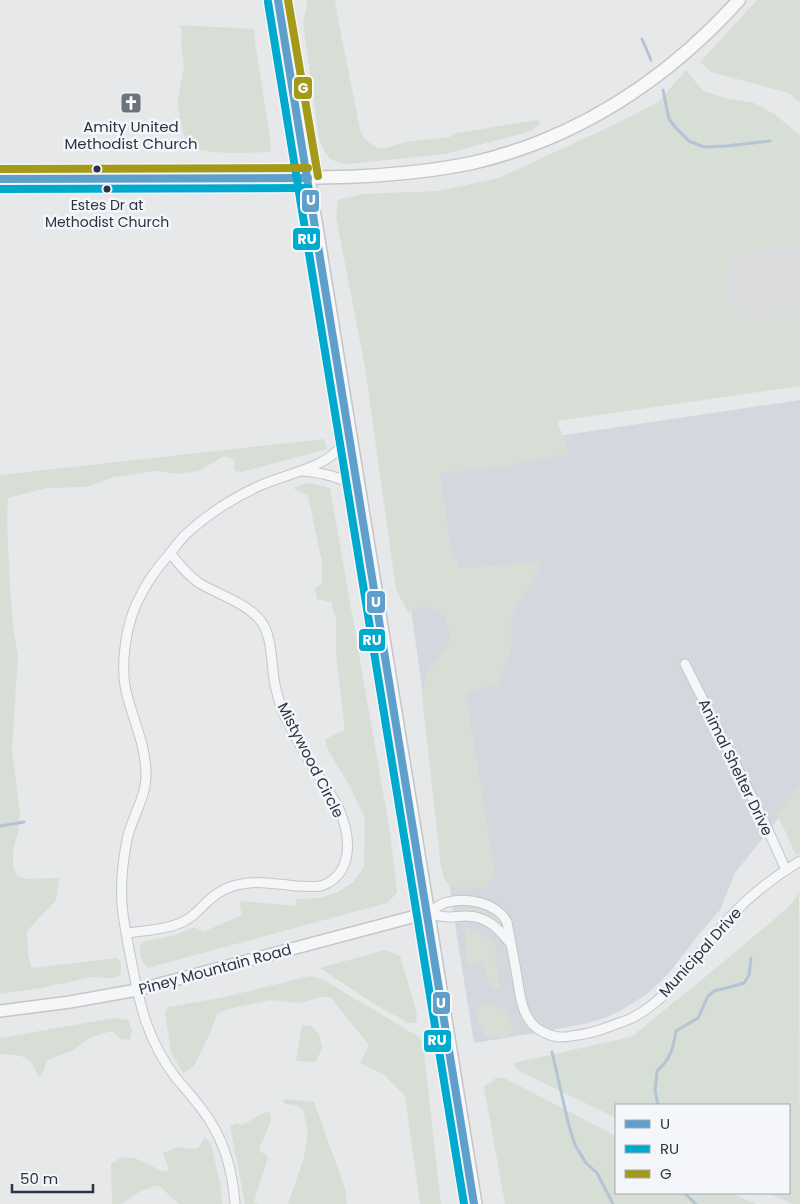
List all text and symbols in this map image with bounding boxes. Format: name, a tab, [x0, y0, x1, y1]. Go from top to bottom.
line badge: G	[293, 76, 313, 100]
text: G	[298, 78, 309, 98]
church icon: Amity United Methodist Church	[119, 91, 143, 115]
place label: Amity United Methodist Church	[64, 116, 198, 154]
unlabelled marker	[92, 164, 102, 174]
marker: Estes Dr at Methodist Church	[102, 184, 112, 194]
line badge: U	[301, 189, 320, 213]
text: U	[306, 190, 316, 210]
place label: Estes Dr at Methodist Church	[45, 195, 169, 232]
line badge: RU	[292, 227, 321, 251]
text: RU	[298, 229, 317, 249]
line badge: U	[366, 590, 386, 614]
text: U	[371, 592, 381, 612]
line badge: RU	[358, 628, 386, 652]
text: RU	[363, 630, 382, 650]
street label: Animal Shelter Drive	[694, 695, 778, 839]
street label: Mistywood Circle	[273, 699, 349, 821]
street label: Municipal Drive	[654, 903, 746, 1001]
street label: Piney Mountain Road	[136, 938, 294, 1000]
line badge: U	[432, 991, 451, 1015]
text: U	[436, 993, 446, 1013]
line badge: RU	[423, 1029, 452, 1053]
text: RU	[428, 1030, 447, 1050]
legend	[615, 1104, 790, 1194]
text: U	[660, 1113, 670, 1134]
text: RU	[660, 1138, 679, 1159]
scale bar	[12, 1162, 94, 1194]
text: G	[660, 1163, 672, 1184]
text: 50 m	[20, 1168, 58, 1189]

